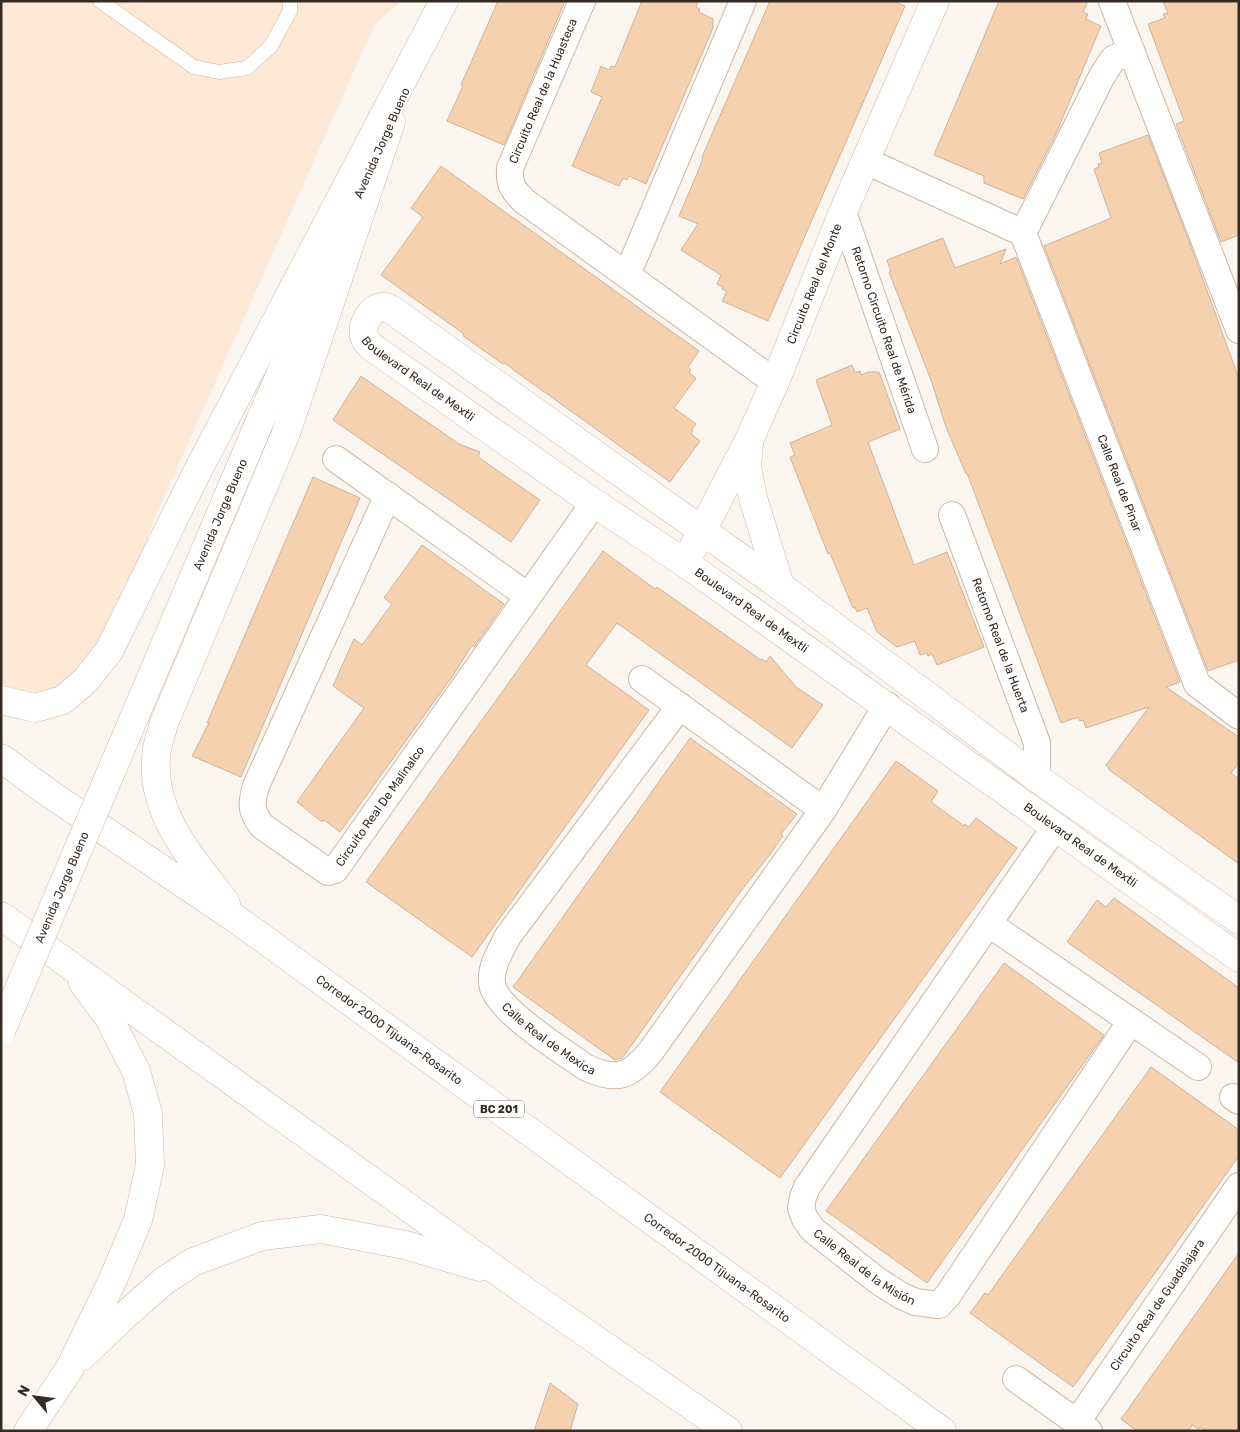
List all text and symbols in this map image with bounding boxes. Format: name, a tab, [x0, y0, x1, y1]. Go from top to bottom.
street label: Circuito Real de la Huasteca	[506, 16, 580, 166]
street label: Avenida Jorge Bueno	[351, 85, 413, 200]
street label: Circuito Real del Monte	[784, 221, 845, 346]
street label: Retorno Circuito Real de Mérida	[849, 245, 919, 415]
street label: Boulevard Real de Mextli	[358, 334, 478, 424]
street label: Calle Real de Pinar	[1094, 433, 1145, 534]
street label: Avenida Jorge Bueno	[190, 457, 250, 572]
street label: Boulevard Real de Mextli	[692, 565, 811, 656]
street label: Retorno Real de la Huerta	[969, 576, 1032, 714]
street label: Circuito Real De Malinalco	[333, 743, 427, 869]
street label: Boulevard Real de Mextli	[1021, 800, 1140, 890]
street label: Avenida Jorge Bueno	[32, 829, 92, 945]
street label: Corredor 2000 Tijuana-Rosarito	[313, 972, 465, 1088]
street label: Calle Real de Mexica	[499, 1000, 597, 1078]
road number: BC 201	[474, 1100, 524, 1118]
street label: Corredor 2000 Tijuana-Rosarito	[641, 1210, 793, 1326]
street label: Calle Real de la Misión	[811, 1226, 917, 1308]
street label: Circuito Real de Guadalajara	[1107, 1236, 1208, 1374]
north arrow	[10, 1372, 60, 1422]
text: N	[14, 1382, 34, 1399]

